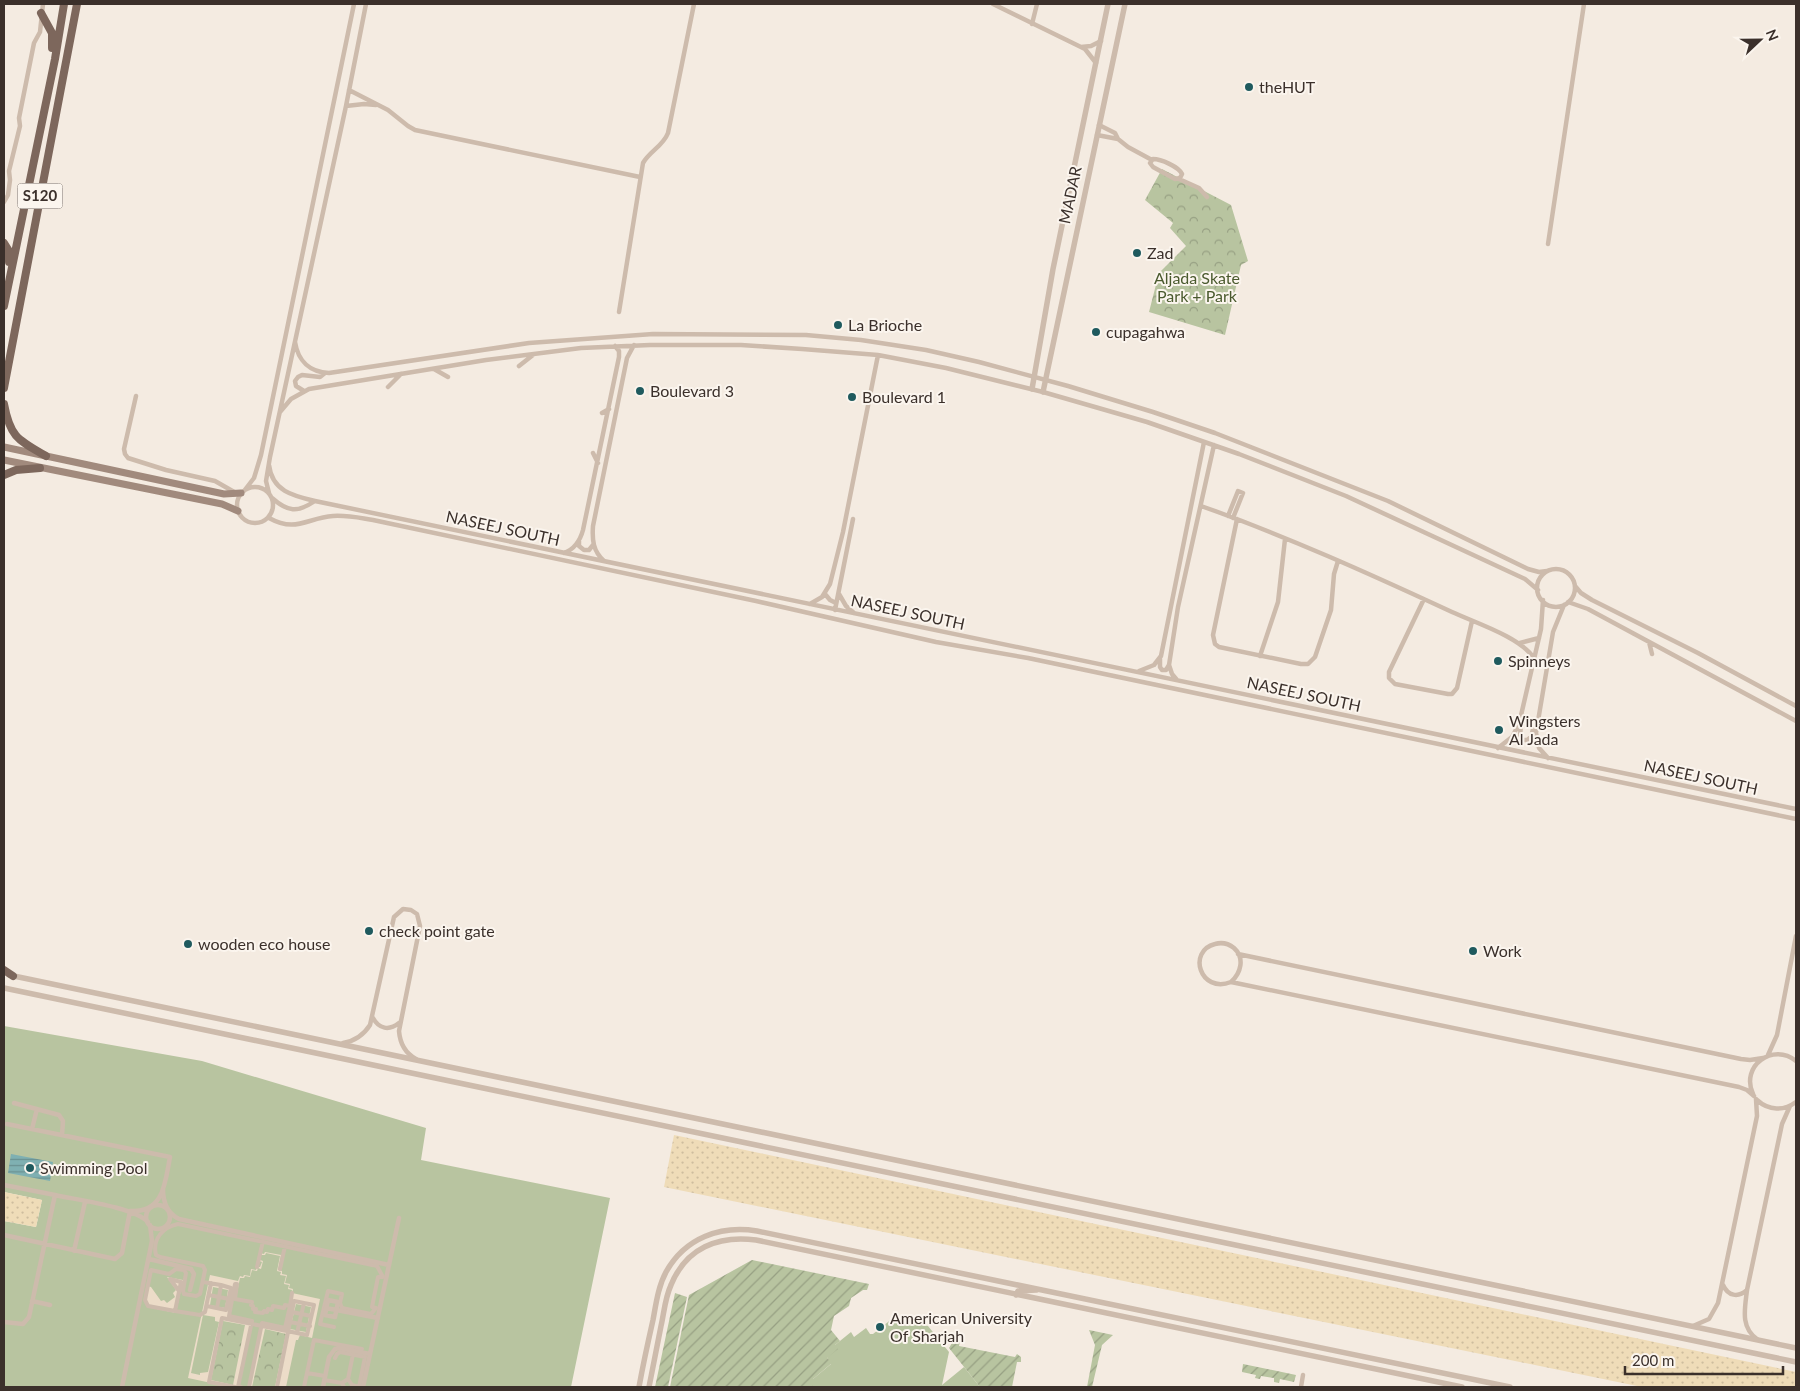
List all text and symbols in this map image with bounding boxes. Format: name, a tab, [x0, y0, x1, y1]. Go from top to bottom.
north arrow	[1735, 15, 1785, 65]
text: N	[1763, 27, 1782, 43]
place label: theHUT	[1259, 77, 1316, 96]
marker: theHUT	[1243, 81, 1255, 93]
street label: MADAR	[1054, 164, 1085, 225]
road number: S120	[18, 184, 62, 208]
place label: Zad	[1147, 243, 1174, 262]
marker: Zad	[1131, 247, 1143, 259]
park label: Aljada Skate Park + Park	[1154, 268, 1240, 305]
place label: La Brioche	[848, 315, 922, 334]
marker: La Brioche	[832, 319, 844, 331]
place label: cupagahwa	[1106, 322, 1185, 341]
marker: cupagahwa	[1090, 326, 1102, 338]
place label: Boulevard 3	[650, 381, 734, 400]
marker: Boulevard 3	[634, 385, 646, 397]
place label: Boulevard 1	[862, 387, 946, 406]
marker: Boulevard 1	[846, 391, 858, 403]
street label: NASEEJ SOUTH	[444, 506, 562, 549]
street label: NASEEJ SOUTH	[849, 590, 967, 633]
place label: Spinneys	[1508, 651, 1571, 670]
marker: Spinneys	[1492, 655, 1504, 667]
street label: NASEEJ SOUTH	[1245, 672, 1363, 715]
place label: Wingsters Al Jada	[1509, 711, 1580, 748]
marker: Wingsters Al Jada	[1493, 724, 1505, 736]
street label: NASEEJ SOUTH	[1642, 755, 1760, 798]
place label: check point gate	[379, 921, 495, 940]
marker: check point gate	[363, 925, 375, 937]
place label: wooden eco house	[198, 934, 330, 953]
marker: wooden eco house	[182, 938, 194, 950]
place label: Work	[1483, 941, 1523, 960]
marker: Work	[1467, 945, 1479, 957]
place label: Swimming Pool	[40, 1158, 147, 1177]
marker: Swimming Pool	[24, 1162, 36, 1174]
place label: American University Of Sharjah	[890, 1308, 1033, 1345]
marker: American University Of Sharjah	[874, 1321, 886, 1333]
scale bar	[1625, 1344, 1782, 1376]
text: 200 m	[1632, 1351, 1674, 1369]

